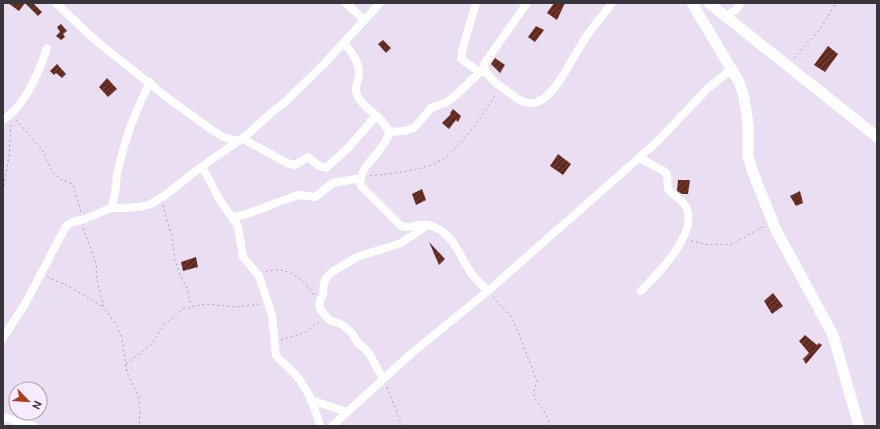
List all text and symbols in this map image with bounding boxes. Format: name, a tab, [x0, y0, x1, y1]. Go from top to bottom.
north arrow	[8, 381, 48, 421]
text: N	[30, 399, 44, 411]

